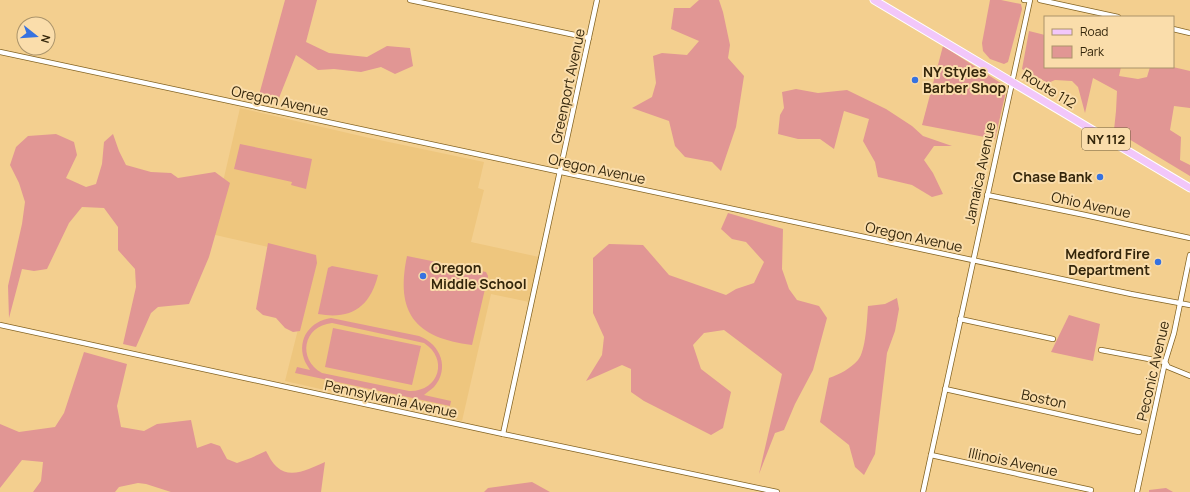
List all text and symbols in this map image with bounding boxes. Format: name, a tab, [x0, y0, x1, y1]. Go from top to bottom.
north arrow	[16, 16, 56, 56]
legend	[1044, 16, 1174, 68]
text: Road	[1080, 23, 1108, 40]
street label: Greenport Avenue	[546, 27, 589, 145]
text: N	[38, 33, 54, 45]
text: Park	[1080, 43, 1105, 60]
place label: NY Styles Barber Shop	[923, 62, 1007, 97]
street label: Route 112	[1018, 65, 1080, 112]
marker: NY Styles Barber Shop	[910, 75, 920, 85]
street label: Oregon Avenue	[230, 81, 330, 120]
street label: Jamaica Avenue	[959, 120, 1000, 225]
road number: NY 112	[1082, 128, 1130, 150]
street label: Oregon Avenue	[547, 149, 647, 188]
place label: Chase Bank	[1013, 167, 1092, 186]
marker: Chase Bank	[1095, 172, 1105, 182]
street label: Ohio Avenue	[1050, 187, 1133, 222]
street label: Oregon Avenue	[864, 217, 964, 256]
place label: Medford Fire Department	[1065, 244, 1150, 279]
marker: Medford Fire Department	[1153, 257, 1163, 267]
place label: Oregon Middle School	[431, 258, 527, 293]
marker: Oregon Middle School	[418, 271, 428, 281]
street label: Peconic Avenue	[1132, 319, 1173, 423]
street label: Pennsylvania Avenue	[323, 375, 459, 422]
street label: Boston	[1020, 384, 1069, 413]
street label: Illinois Avenue	[967, 443, 1060, 480]

